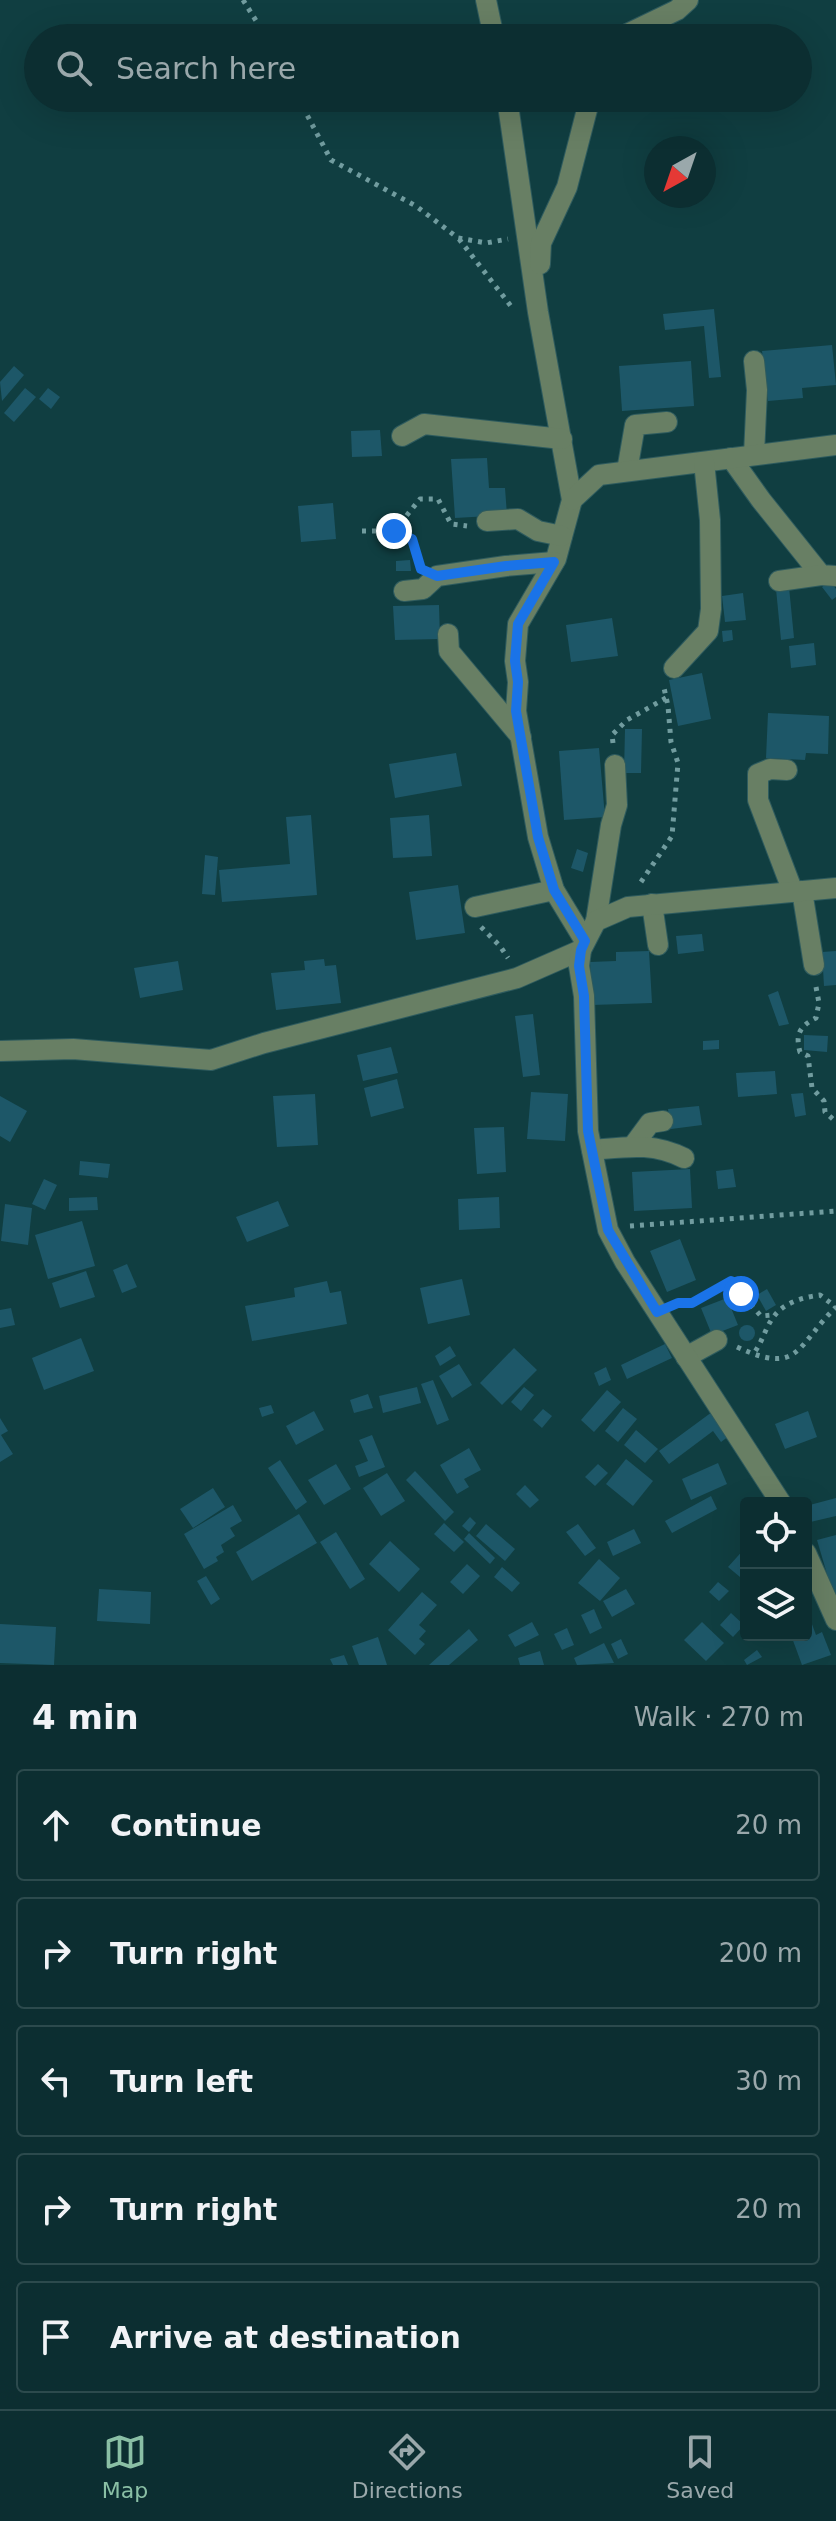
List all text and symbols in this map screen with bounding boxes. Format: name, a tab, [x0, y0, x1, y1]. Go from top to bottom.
search box	[24, 24, 812, 112]
icon: search	[52, 46, 96, 90]
text: Search here	[116, 51, 296, 86]
north arrow	[644, 136, 716, 208]
route end	[376, 513, 412, 549]
route start	[723, 1276, 759, 1312]
map controls	[740, 1497, 812, 1641]
button: locate	[740, 1497, 812, 1569]
button: layers	[740, 1569, 812, 1641]
text: 4 min	[32, 1697, 139, 1737]
text: Walk · 270 m	[634, 1702, 804, 1732]
icon: ahead	[34, 1803, 78, 1847]
text: Continue	[110, 1808, 262, 1843]
text: 20 m	[735, 1810, 802, 1840]
icon: right	[34, 1931, 78, 1975]
text: Turn right	[110, 1936, 277, 1971]
text: 200 m	[719, 1938, 802, 1968]
icon: left	[34, 2059, 78, 2103]
text: Turn left	[110, 2064, 253, 2099]
text: 30 m	[735, 2066, 802, 2096]
icon: right	[34, 2187, 78, 2231]
text: Turn right	[110, 2192, 277, 2227]
text: 20 m	[735, 2194, 802, 2224]
icon: arrive	[34, 2315, 78, 2359]
text: Arrive at destination	[110, 2320, 461, 2355]
tab: Map	[102, 2430, 148, 2503]
tab: Directions	[352, 2430, 463, 2503]
tab: Saved	[666, 2430, 734, 2503]

